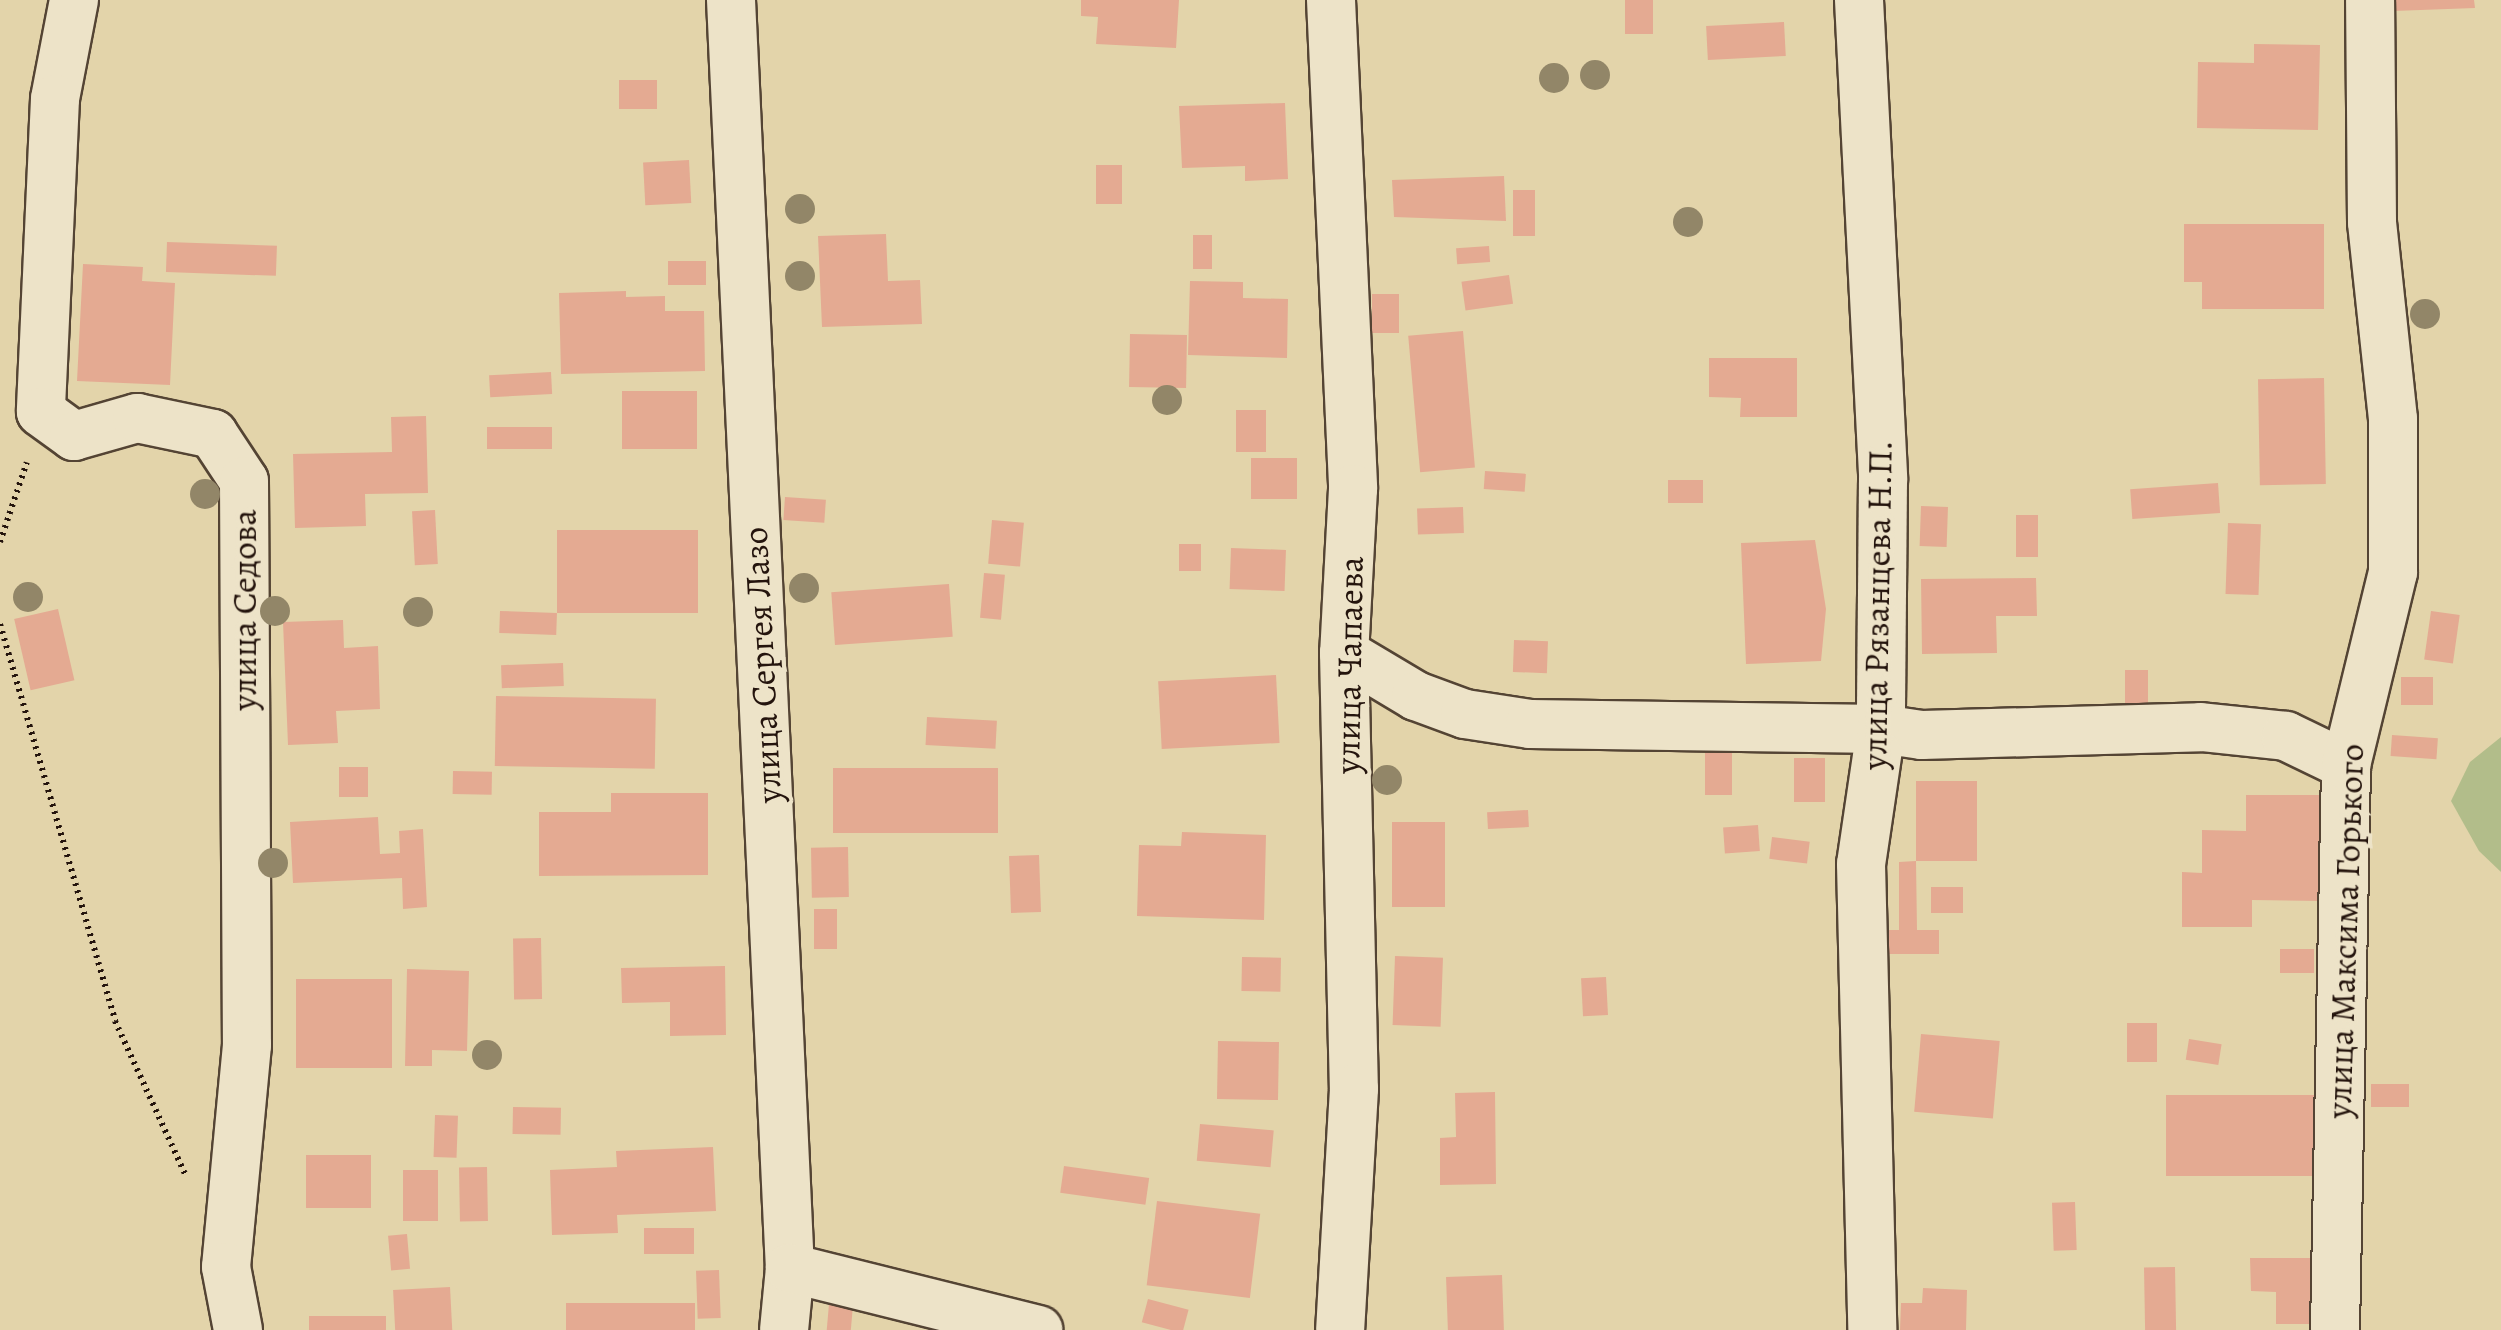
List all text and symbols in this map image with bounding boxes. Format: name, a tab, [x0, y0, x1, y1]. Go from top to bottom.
street label: улица Рязанцева Н.П.	[1853, 440, 1901, 770]
street label: улица Седова	[223, 509, 265, 711]
street label: улица Сергея Лазо	[734, 526, 790, 804]
street label: улица Чапаева	[1326, 556, 1372, 774]
street label: улица Максима Горького	[2317, 743, 2373, 1119]

